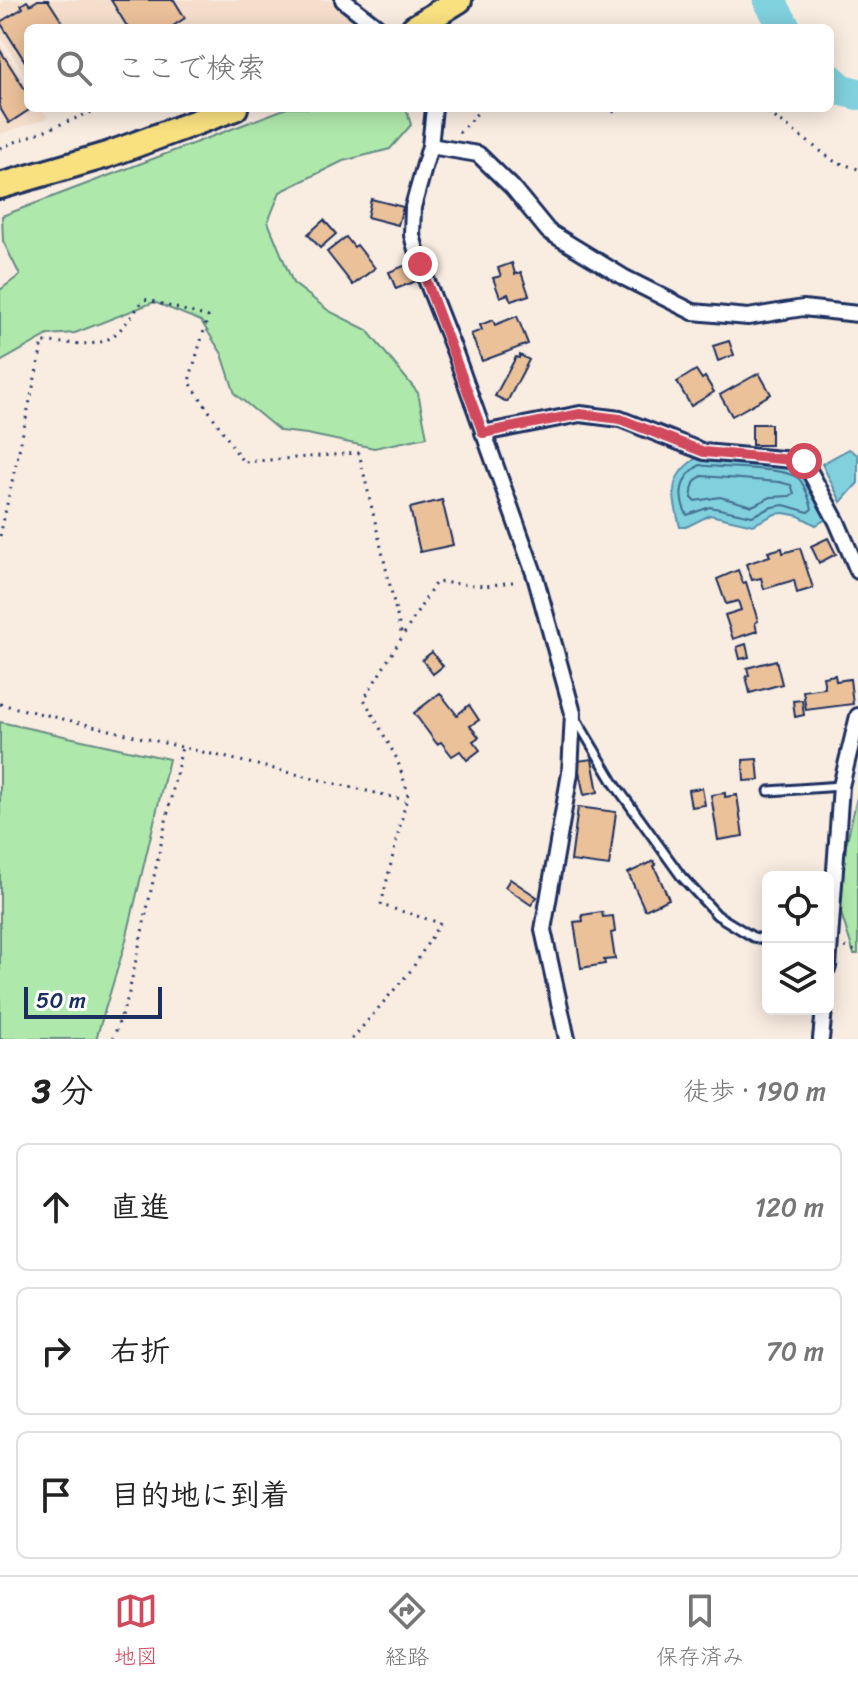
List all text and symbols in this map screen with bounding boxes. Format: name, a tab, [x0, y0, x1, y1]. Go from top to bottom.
search box	[24, 24, 834, 112]
text: ここで検索	[116, 41, 266, 95]
icon: search	[52, 46, 96, 90]
route end	[402, 246, 438, 282]
route start	[786, 443, 822, 479]
map controls	[762, 871, 834, 1015]
button: locate	[762, 871, 834, 943]
button: layers	[762, 943, 834, 1015]
text: 50 m	[36, 981, 86, 1020]
scale bar	[24, 983, 162, 1019]
text: 3 分	[32, 1061, 94, 1121]
text: 徒歩 · 190 m	[683, 1068, 826, 1114]
text: 直進	[110, 1180, 170, 1234]
text: 120 m	[755, 1184, 824, 1230]
icon: ahead	[34, 1185, 78, 1229]
text: 右折	[110, 1324, 170, 1378]
text: 70 m	[766, 1328, 824, 1374]
icon: right	[34, 1329, 78, 1373]
text: 目的地に到着	[110, 1468, 290, 1522]
icon: arrive	[34, 1473, 78, 1517]
tab: 地図	[114, 1589, 158, 1676]
tab: 経路	[385, 1589, 429, 1676]
tab: 保存済み	[656, 1589, 744, 1676]

